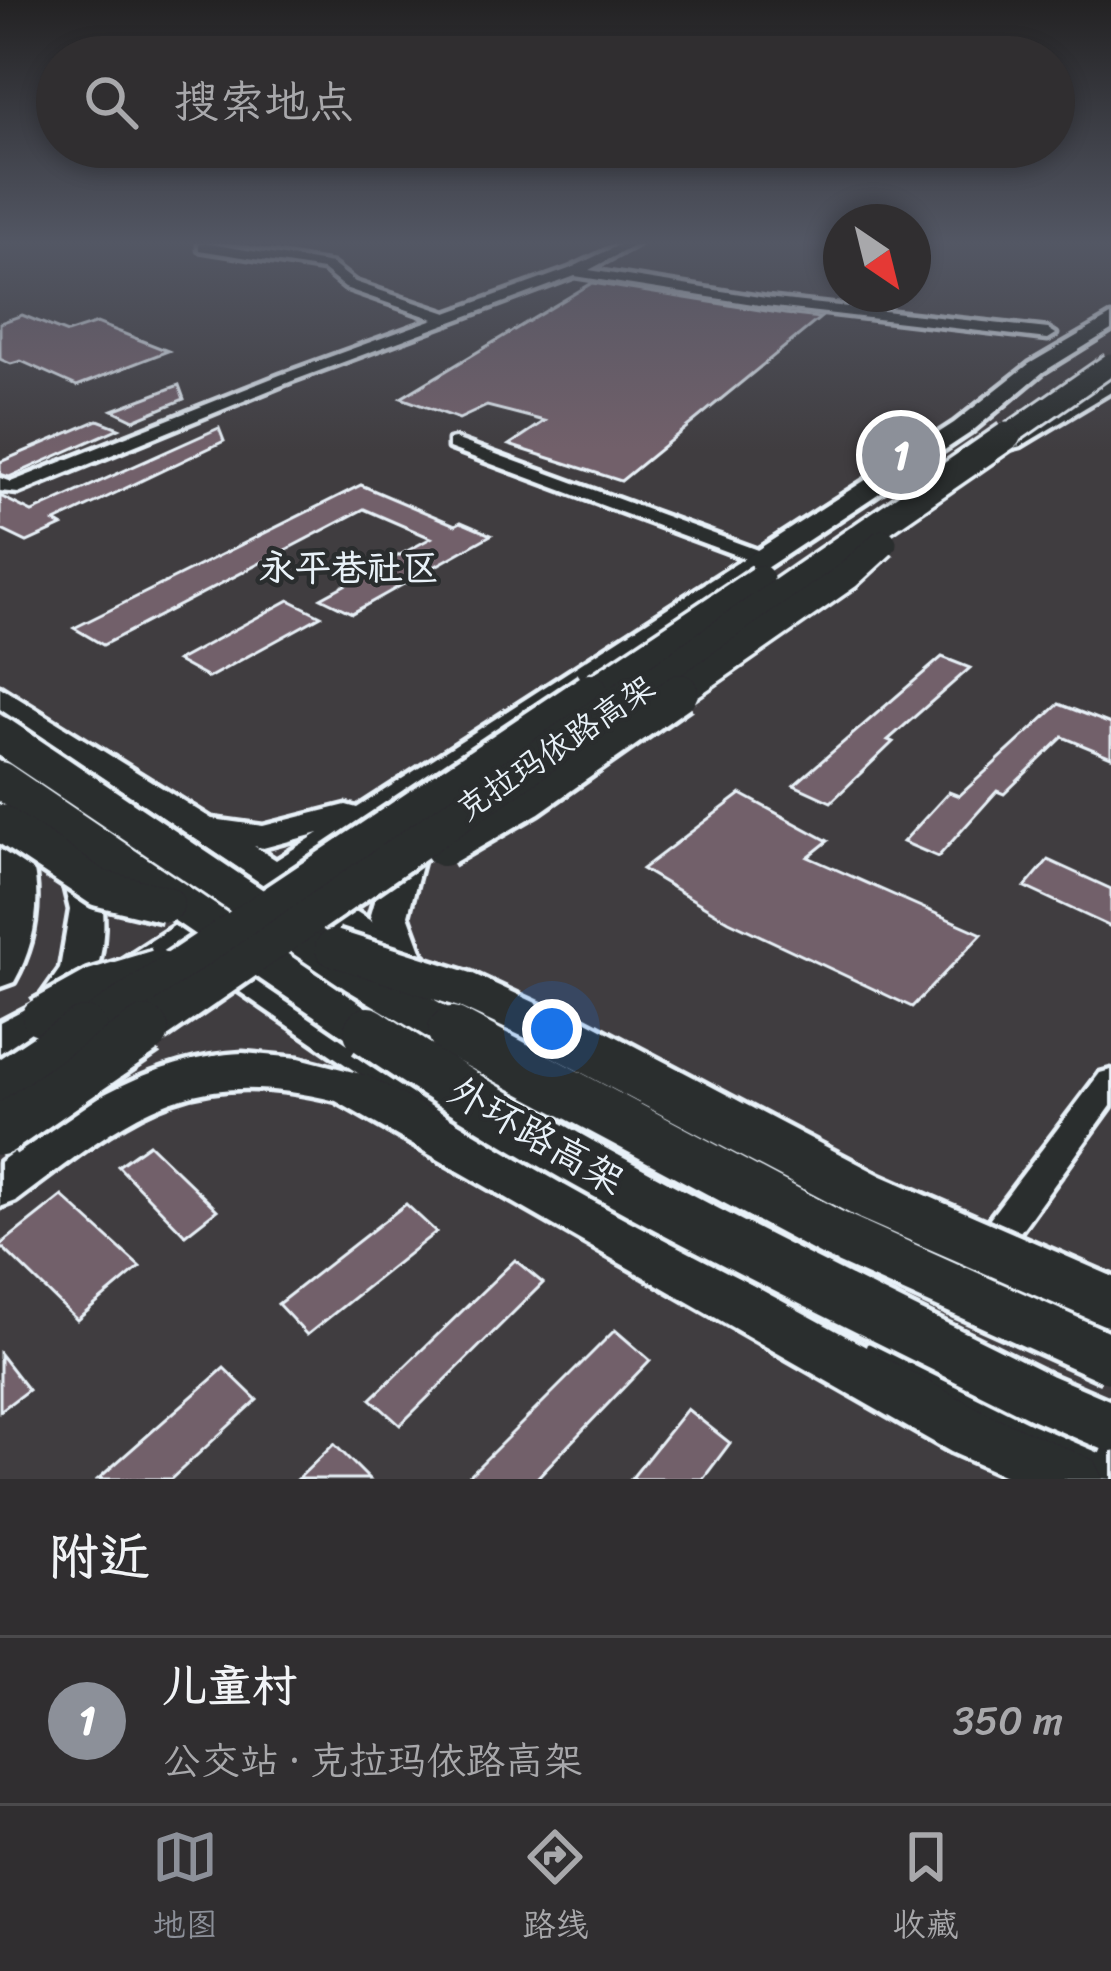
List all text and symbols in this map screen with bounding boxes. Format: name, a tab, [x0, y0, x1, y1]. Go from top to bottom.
search box	[36, 36, 1075, 168]
text: 搜索地点	[174, 62, 354, 142]
icon: search	[78, 69, 144, 135]
north arrow	[823, 204, 931, 312]
pin: 1	[862, 410, 940, 500]
district label: 永平巷社区	[259, 536, 439, 600]
street label: 克拉玛依路高架	[444, 659, 668, 836]
your location	[522, 999, 582, 1059]
street label: 外环路高架	[435, 1057, 638, 1214]
text: 附近	[48, 1512, 150, 1602]
text: 儿童村	[162, 1646, 297, 1726]
text: 1	[79, 1686, 95, 1755]
text: 350 m	[953, 1686, 1063, 1755]
text: 公交站 · 克拉玛依路高架	[162, 1726, 583, 1795]
tab: 地图	[152, 1824, 218, 1954]
tab: 路线	[522, 1824, 588, 1954]
tab: 收藏	[893, 1824, 959, 1954]

